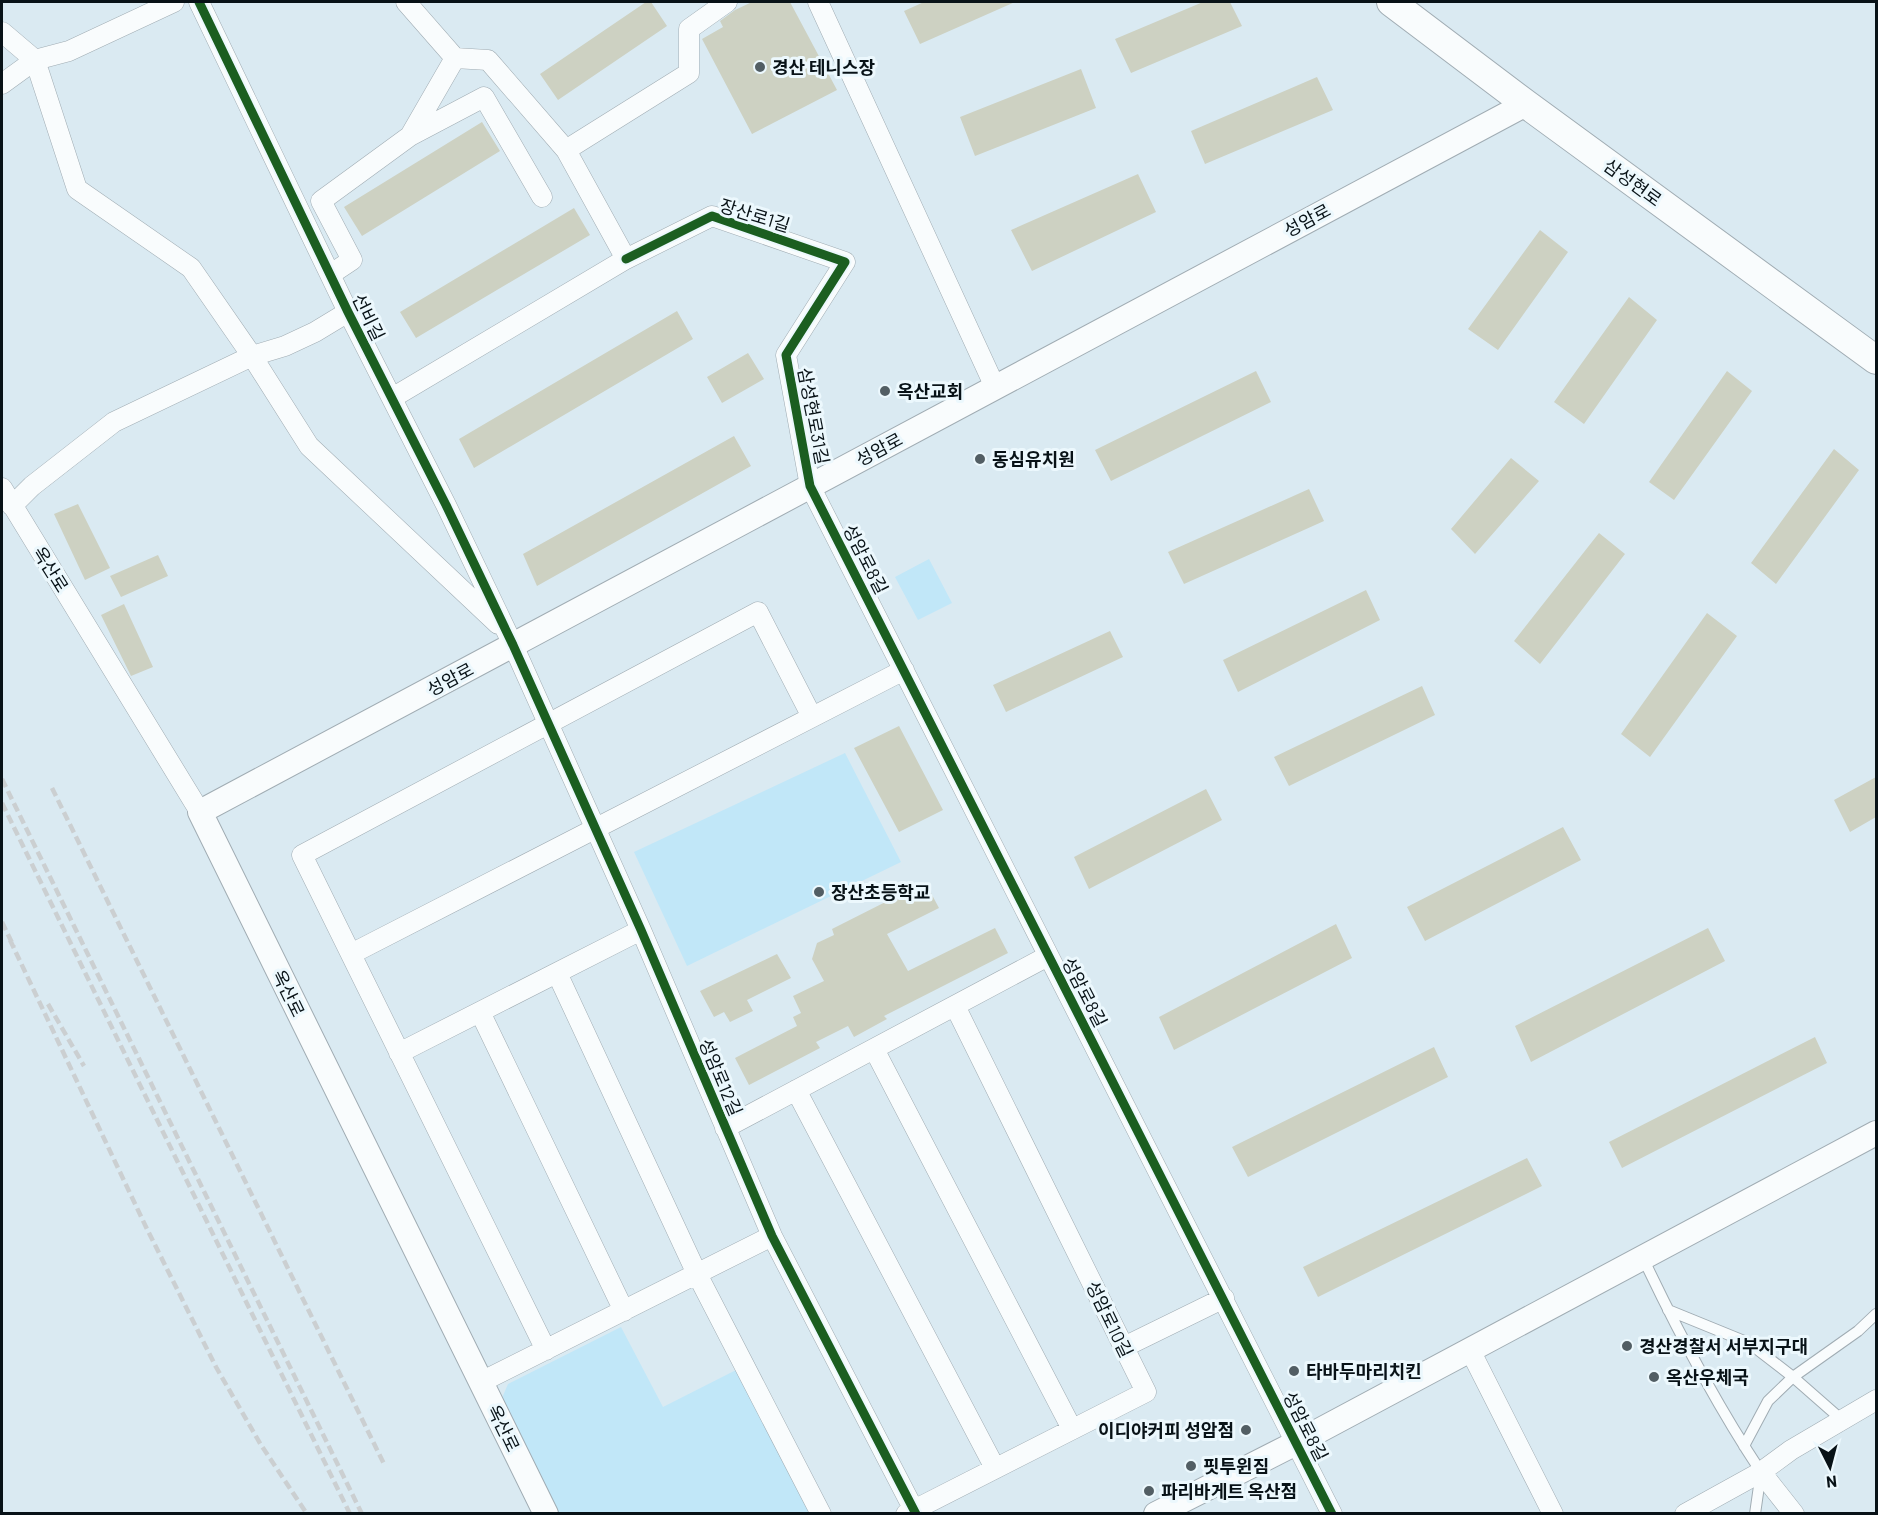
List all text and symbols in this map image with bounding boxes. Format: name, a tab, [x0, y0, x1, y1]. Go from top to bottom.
place label: 경산 테니스장	[772, 56, 875, 78]
marker: 경산 테니스장	[753, 60, 767, 74]
street label: 삼성현로	[1600, 154, 1666, 210]
street label: 장산로1길	[717, 194, 793, 236]
street label: 성암로	[1280, 199, 1334, 241]
street label: 선비길	[348, 290, 390, 344]
street label: 삼성현로31길	[794, 366, 834, 466]
place label: 옥산교회	[897, 380, 963, 402]
marker: 옥산교회	[878, 384, 892, 398]
street label: 성암로	[852, 428, 906, 470]
place label: 동심유치원	[992, 448, 1075, 470]
marker: 동심유치원	[973, 452, 987, 466]
street label: 성암로8길	[839, 520, 893, 598]
street label: 옥산로	[29, 542, 73, 596]
street label: 성암로	[423, 658, 477, 700]
place label: 장산초등학교	[831, 881, 930, 903]
marker: 장산초등학교	[812, 885, 826, 899]
street label: 성암로8길	[1058, 953, 1112, 1031]
street label: 옥산로	[268, 966, 310, 1020]
street label: 성암로12길	[695, 1035, 747, 1119]
street label: 성암로10길	[1082, 1277, 1138, 1361]
place label: 경산경찰서 서부지구대	[1639, 1335, 1808, 1357]
marker: 경산경찰서 서부지구대	[1620, 1339, 1634, 1353]
place label: 타바두마리치킨	[1306, 1360, 1422, 1382]
marker: 타바두마리치킨	[1287, 1364, 1301, 1378]
place label: 옥산우체국	[1666, 1366, 1749, 1388]
marker: 옥산우체국	[1647, 1370, 1661, 1384]
street label: 성암로8길	[1279, 1387, 1333, 1465]
street label: 옥산로	[483, 1401, 525, 1455]
place label: 이디야커피 성암점	[1098, 1419, 1234, 1441]
marker: 이디야커피 성암점	[1239, 1423, 1253, 1437]
north arrow	[1800, 1437, 1860, 1497]
place label: 핏투윈짐	[1203, 1455, 1269, 1477]
marker: 핏투윈짐	[1184, 1459, 1198, 1473]
text: N	[1825, 1472, 1838, 1492]
place label: 파리바게트 옥산점	[1161, 1480, 1297, 1502]
marker: 파리바게트 옥산점	[1142, 1484, 1156, 1498]

